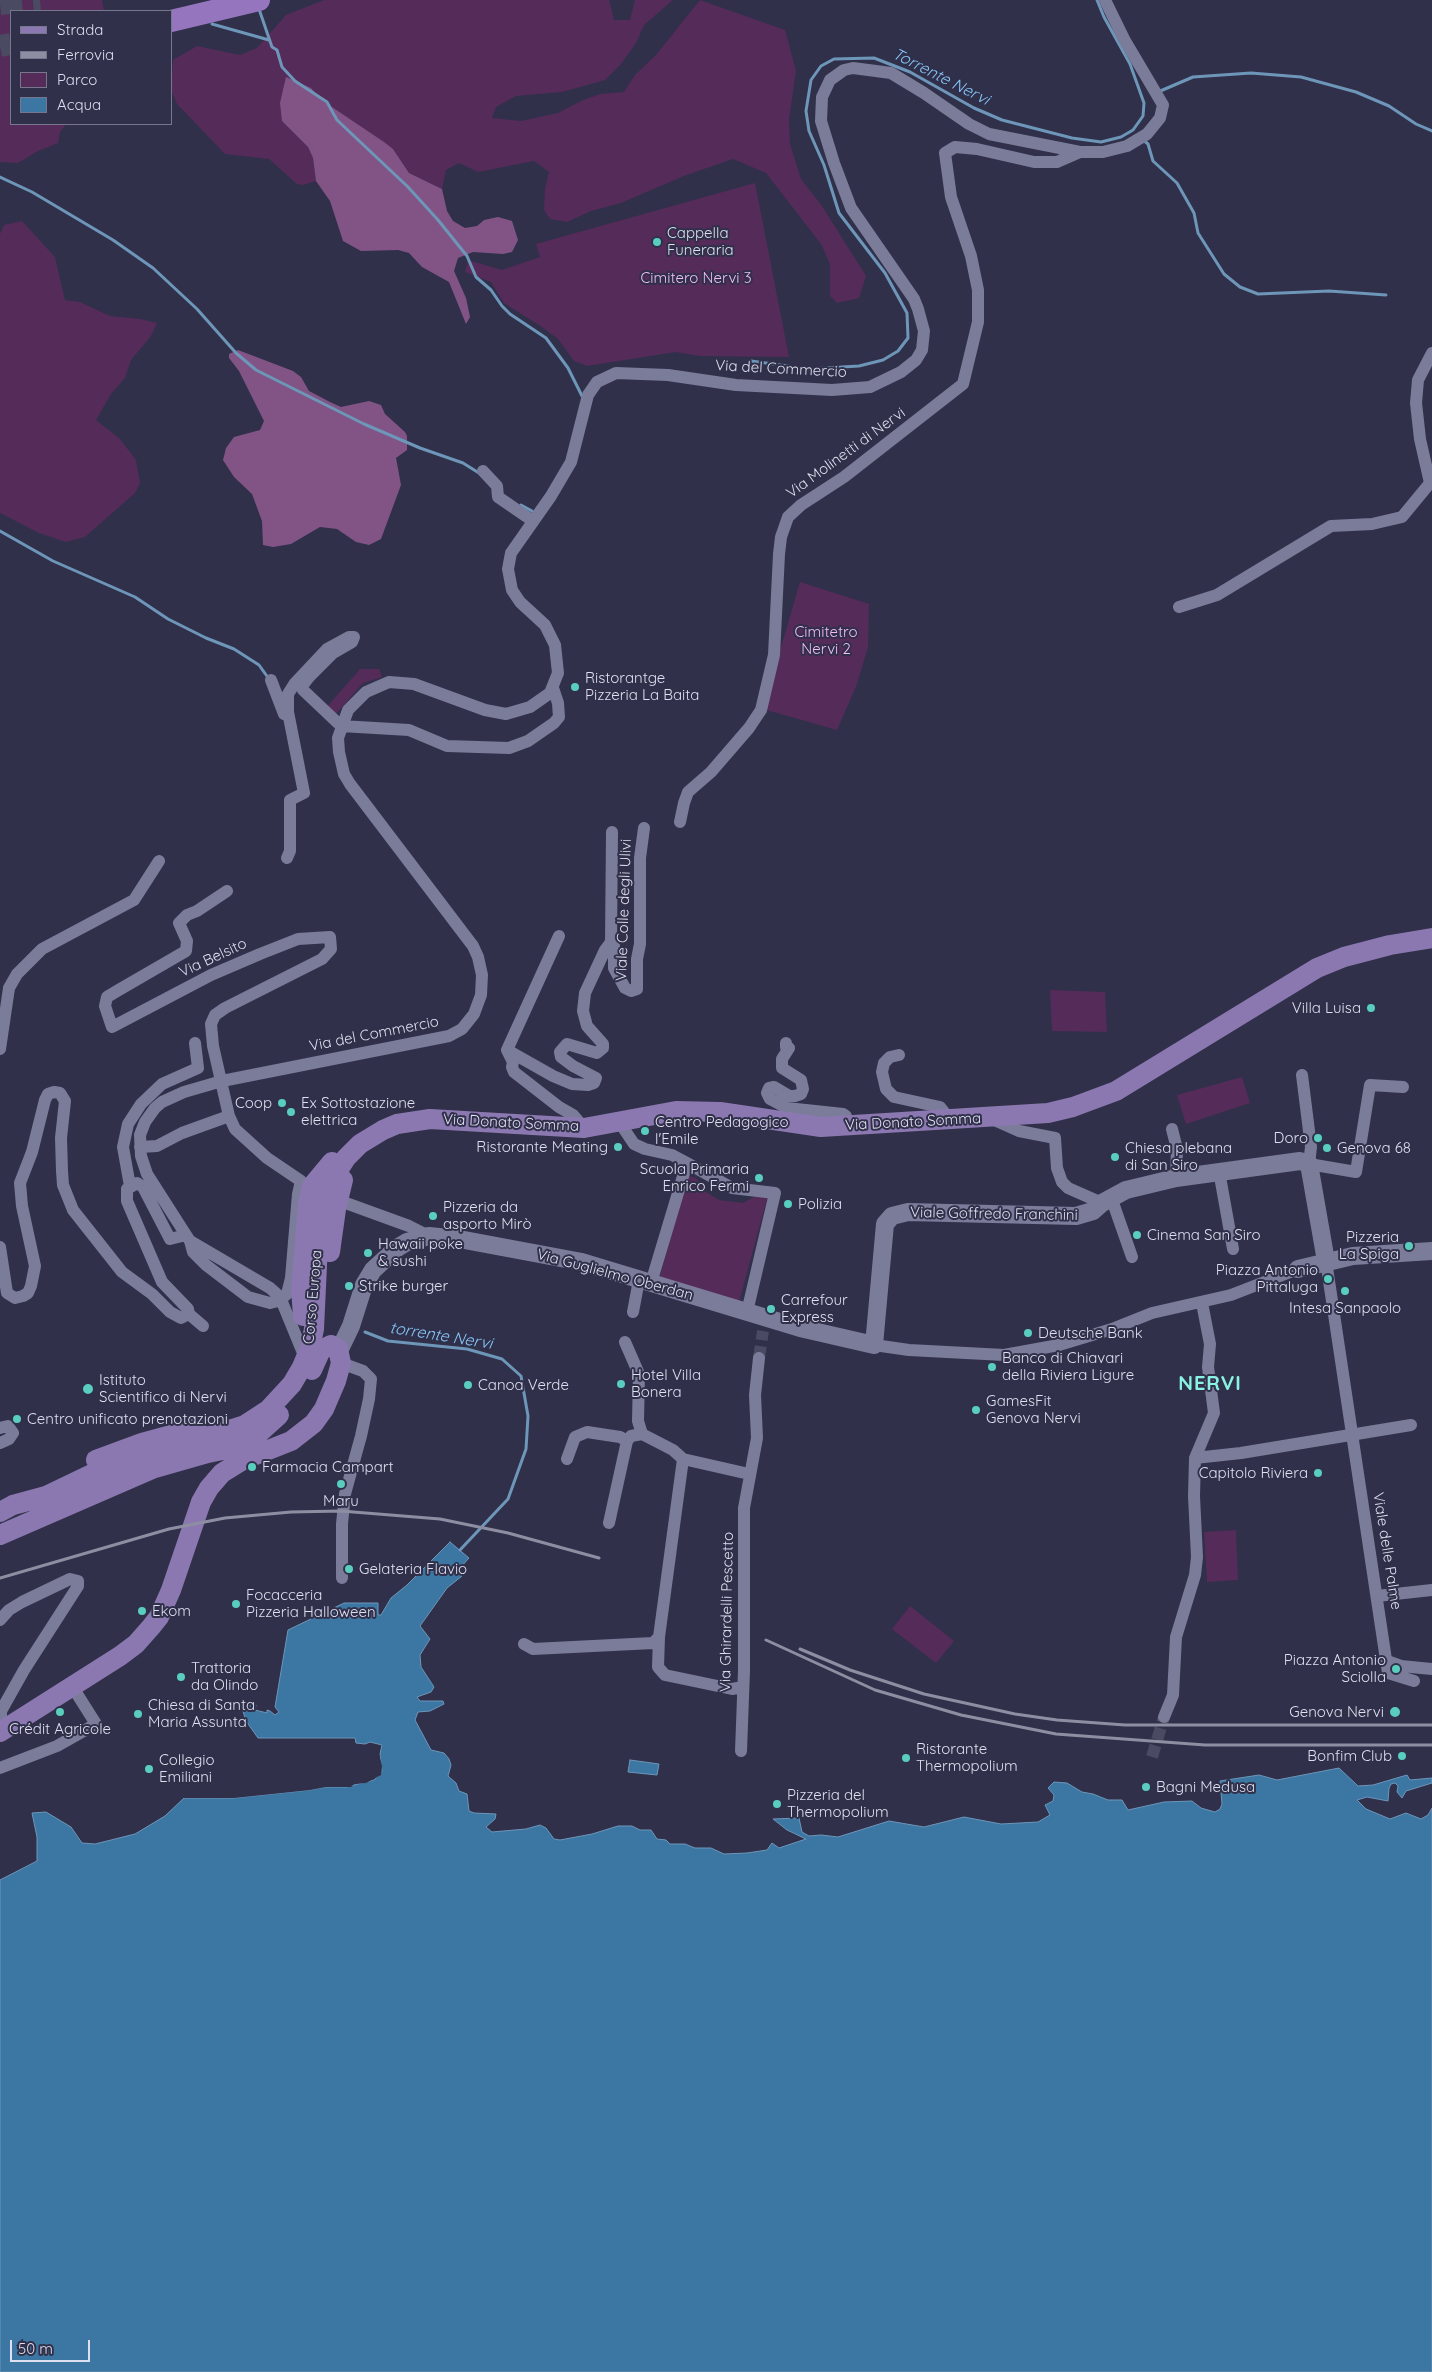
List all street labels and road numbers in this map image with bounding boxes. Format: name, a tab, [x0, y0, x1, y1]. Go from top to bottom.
street label: Via del Commercio	[715, 357, 847, 381]
street label: Via Molinetti di Nervi	[783, 404, 909, 502]
street label: Viale Colle degli Ulivi	[613, 839, 635, 981]
street label: Via Belsito	[176, 935, 250, 981]
street label: Via del Commercio	[308, 1013, 440, 1055]
street label: Via Donato Somma	[845, 1109, 981, 1135]
street label: Via Donato Somma	[443, 1110, 579, 1136]
street label: Viale Goffredo Franchini	[910, 1204, 1078, 1224]
street label: Via Guglielmo Oberdan	[535, 1245, 695, 1305]
street label: Corso Europa	[300, 1249, 326, 1345]
street label: Viale delle Palme	[1369, 1491, 1405, 1611]
street label: Via Ghirardelli Pescetto	[717, 1532, 737, 1692]

